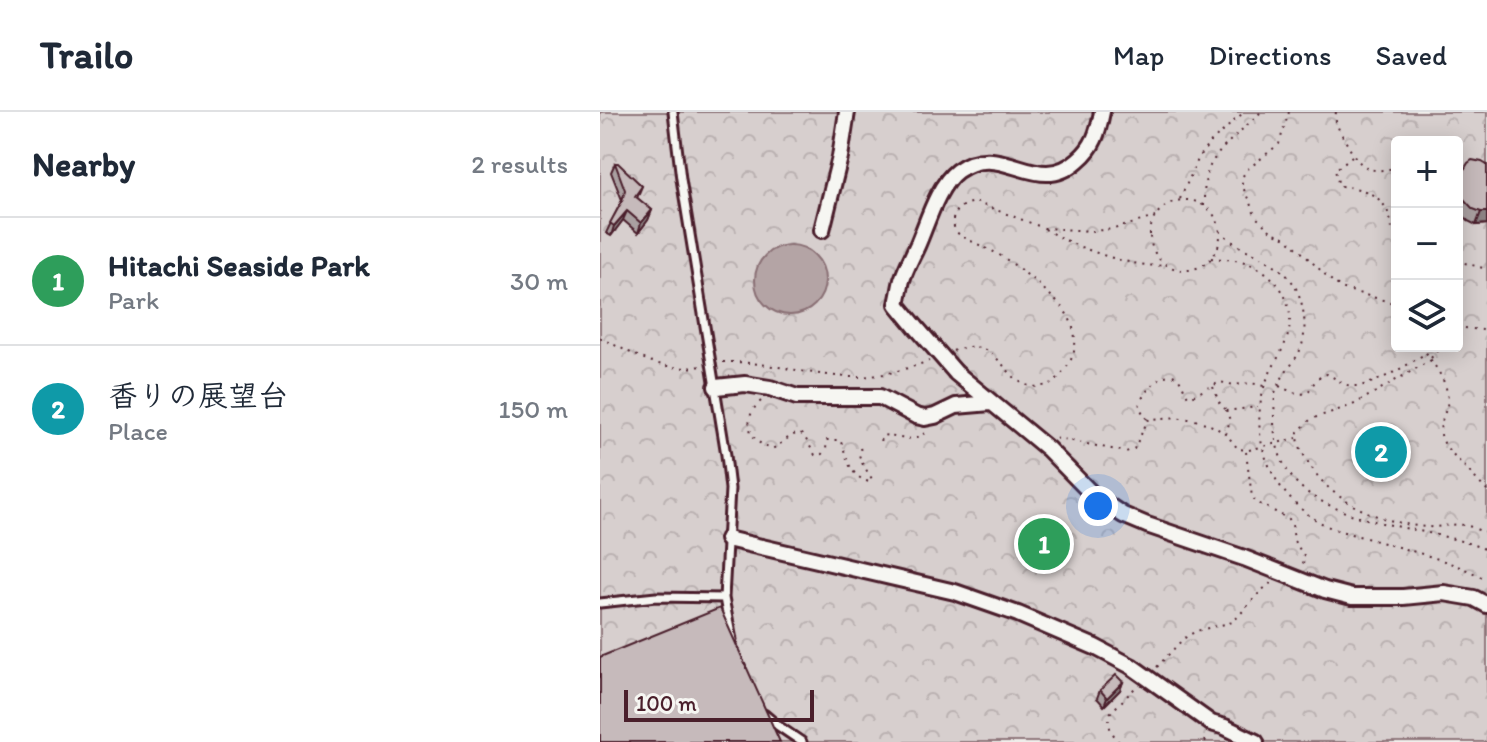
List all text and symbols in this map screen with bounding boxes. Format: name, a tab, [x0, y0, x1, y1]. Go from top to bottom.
text: Trailo	[40, 32, 133, 78]
text: Map	[1113, 38, 1164, 72]
text: Directions	[1208, 38, 1332, 72]
text: Saved	[1376, 38, 1447, 72]
map controls	[1391, 136, 1463, 352]
button: +	[1391, 136, 1463, 208]
text: Nearby	[32, 144, 135, 185]
text: 2 results	[471, 148, 568, 180]
button: −	[1391, 208, 1463, 280]
text: Hitachi Seaside Park	[108, 247, 370, 284]
text: 1	[52, 265, 64, 297]
text: 30 m	[510, 265, 568, 297]
button: layers	[1391, 280, 1463, 352]
text: Park	[108, 284, 159, 316]
text: 香りの展望台	[108, 377, 288, 414]
text: 2	[51, 393, 65, 425]
text: 150 m	[499, 393, 568, 425]
text: Place	[108, 415, 168, 447]
pin: 2	[1355, 422, 1407, 482]
your location	[1078, 486, 1118, 526]
pin: 1	[1018, 514, 1070, 574]
scale bar	[624, 686, 814, 722]
text: 100 m	[636, 690, 697, 717]

